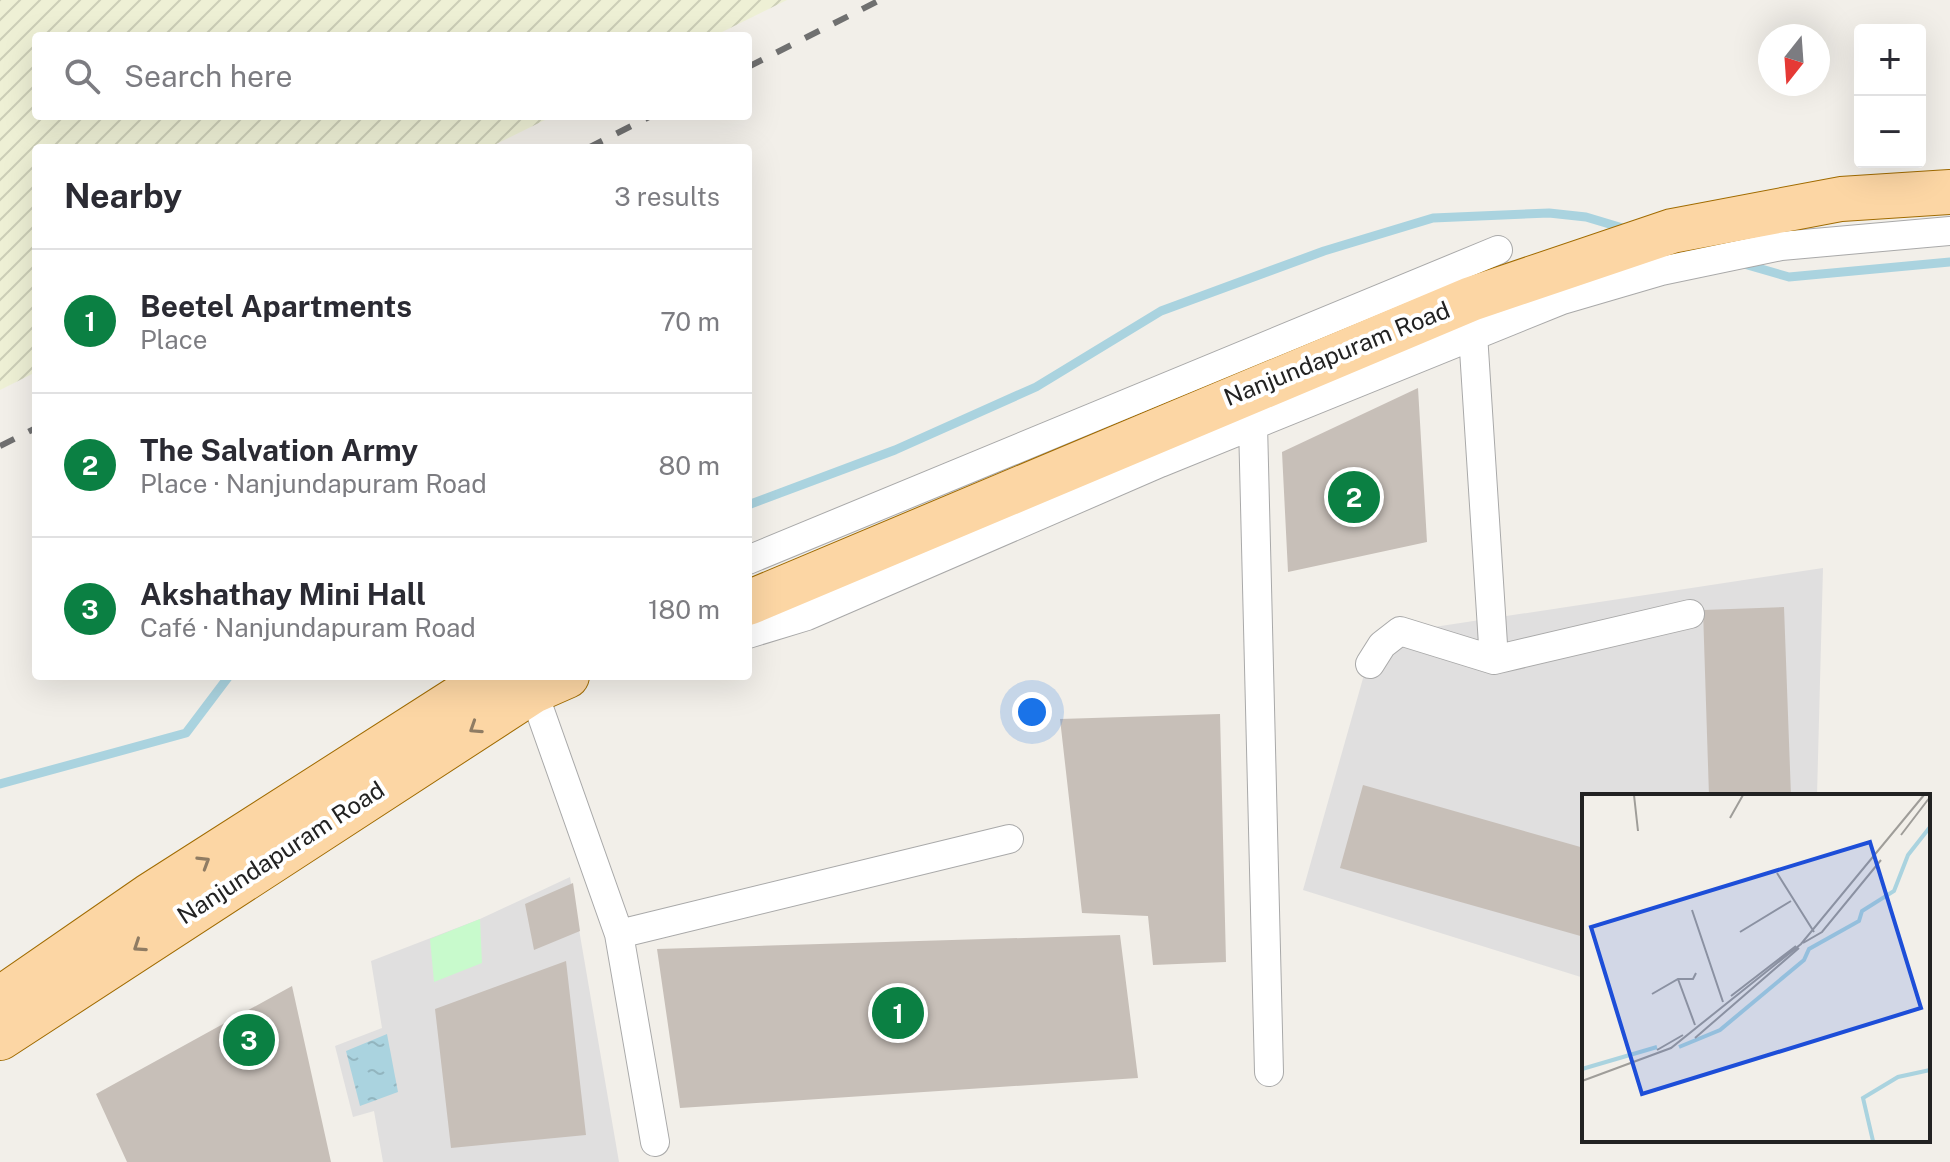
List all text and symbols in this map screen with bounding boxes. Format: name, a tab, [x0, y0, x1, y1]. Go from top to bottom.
north arrow	[1758, 24, 1830, 96]
map controls	[1854, 24, 1926, 168]
button: +	[1854, 24, 1926, 96]
search box	[32, 32, 752, 120]
icon: search	[60, 54, 104, 98]
text: Search here	[124, 58, 292, 94]
button: −	[1854, 96, 1926, 168]
text: Nearby	[64, 176, 182, 216]
text: 3 results	[614, 181, 720, 212]
text: Beetel Apartments	[140, 288, 412, 324]
street label: Nanjundapuram Road	[1220, 295, 1454, 411]
text: 1	[84, 306, 96, 337]
text: 70 m	[660, 306, 720, 337]
text: Place	[140, 324, 207, 355]
text: The Salvation Army	[140, 432, 418, 468]
text: 2	[82, 450, 98, 481]
text: 80 m	[659, 450, 720, 481]
pin: 2	[1328, 467, 1380, 527]
text: Place · Nanjundapuram Road	[140, 468, 487, 499]
text: Akshathay Mini Hall	[140, 576, 426, 612]
text: 3	[81, 594, 99, 625]
text: 180 m	[648, 594, 720, 625]
text: Café · Nanjundapuram Road	[140, 612, 476, 643]
your location	[1012, 692, 1052, 732]
one-way arrow	[469, 718, 483, 733]
street label: Nanjundapuram Road	[172, 775, 389, 930]
inset map	[1582, 794, 1930, 1142]
one-way arrow	[195, 856, 210, 872]
one-way arrow	[134, 936, 148, 951]
pin: 1	[872, 983, 924, 1043]
pin: 3	[223, 1010, 275, 1070]

